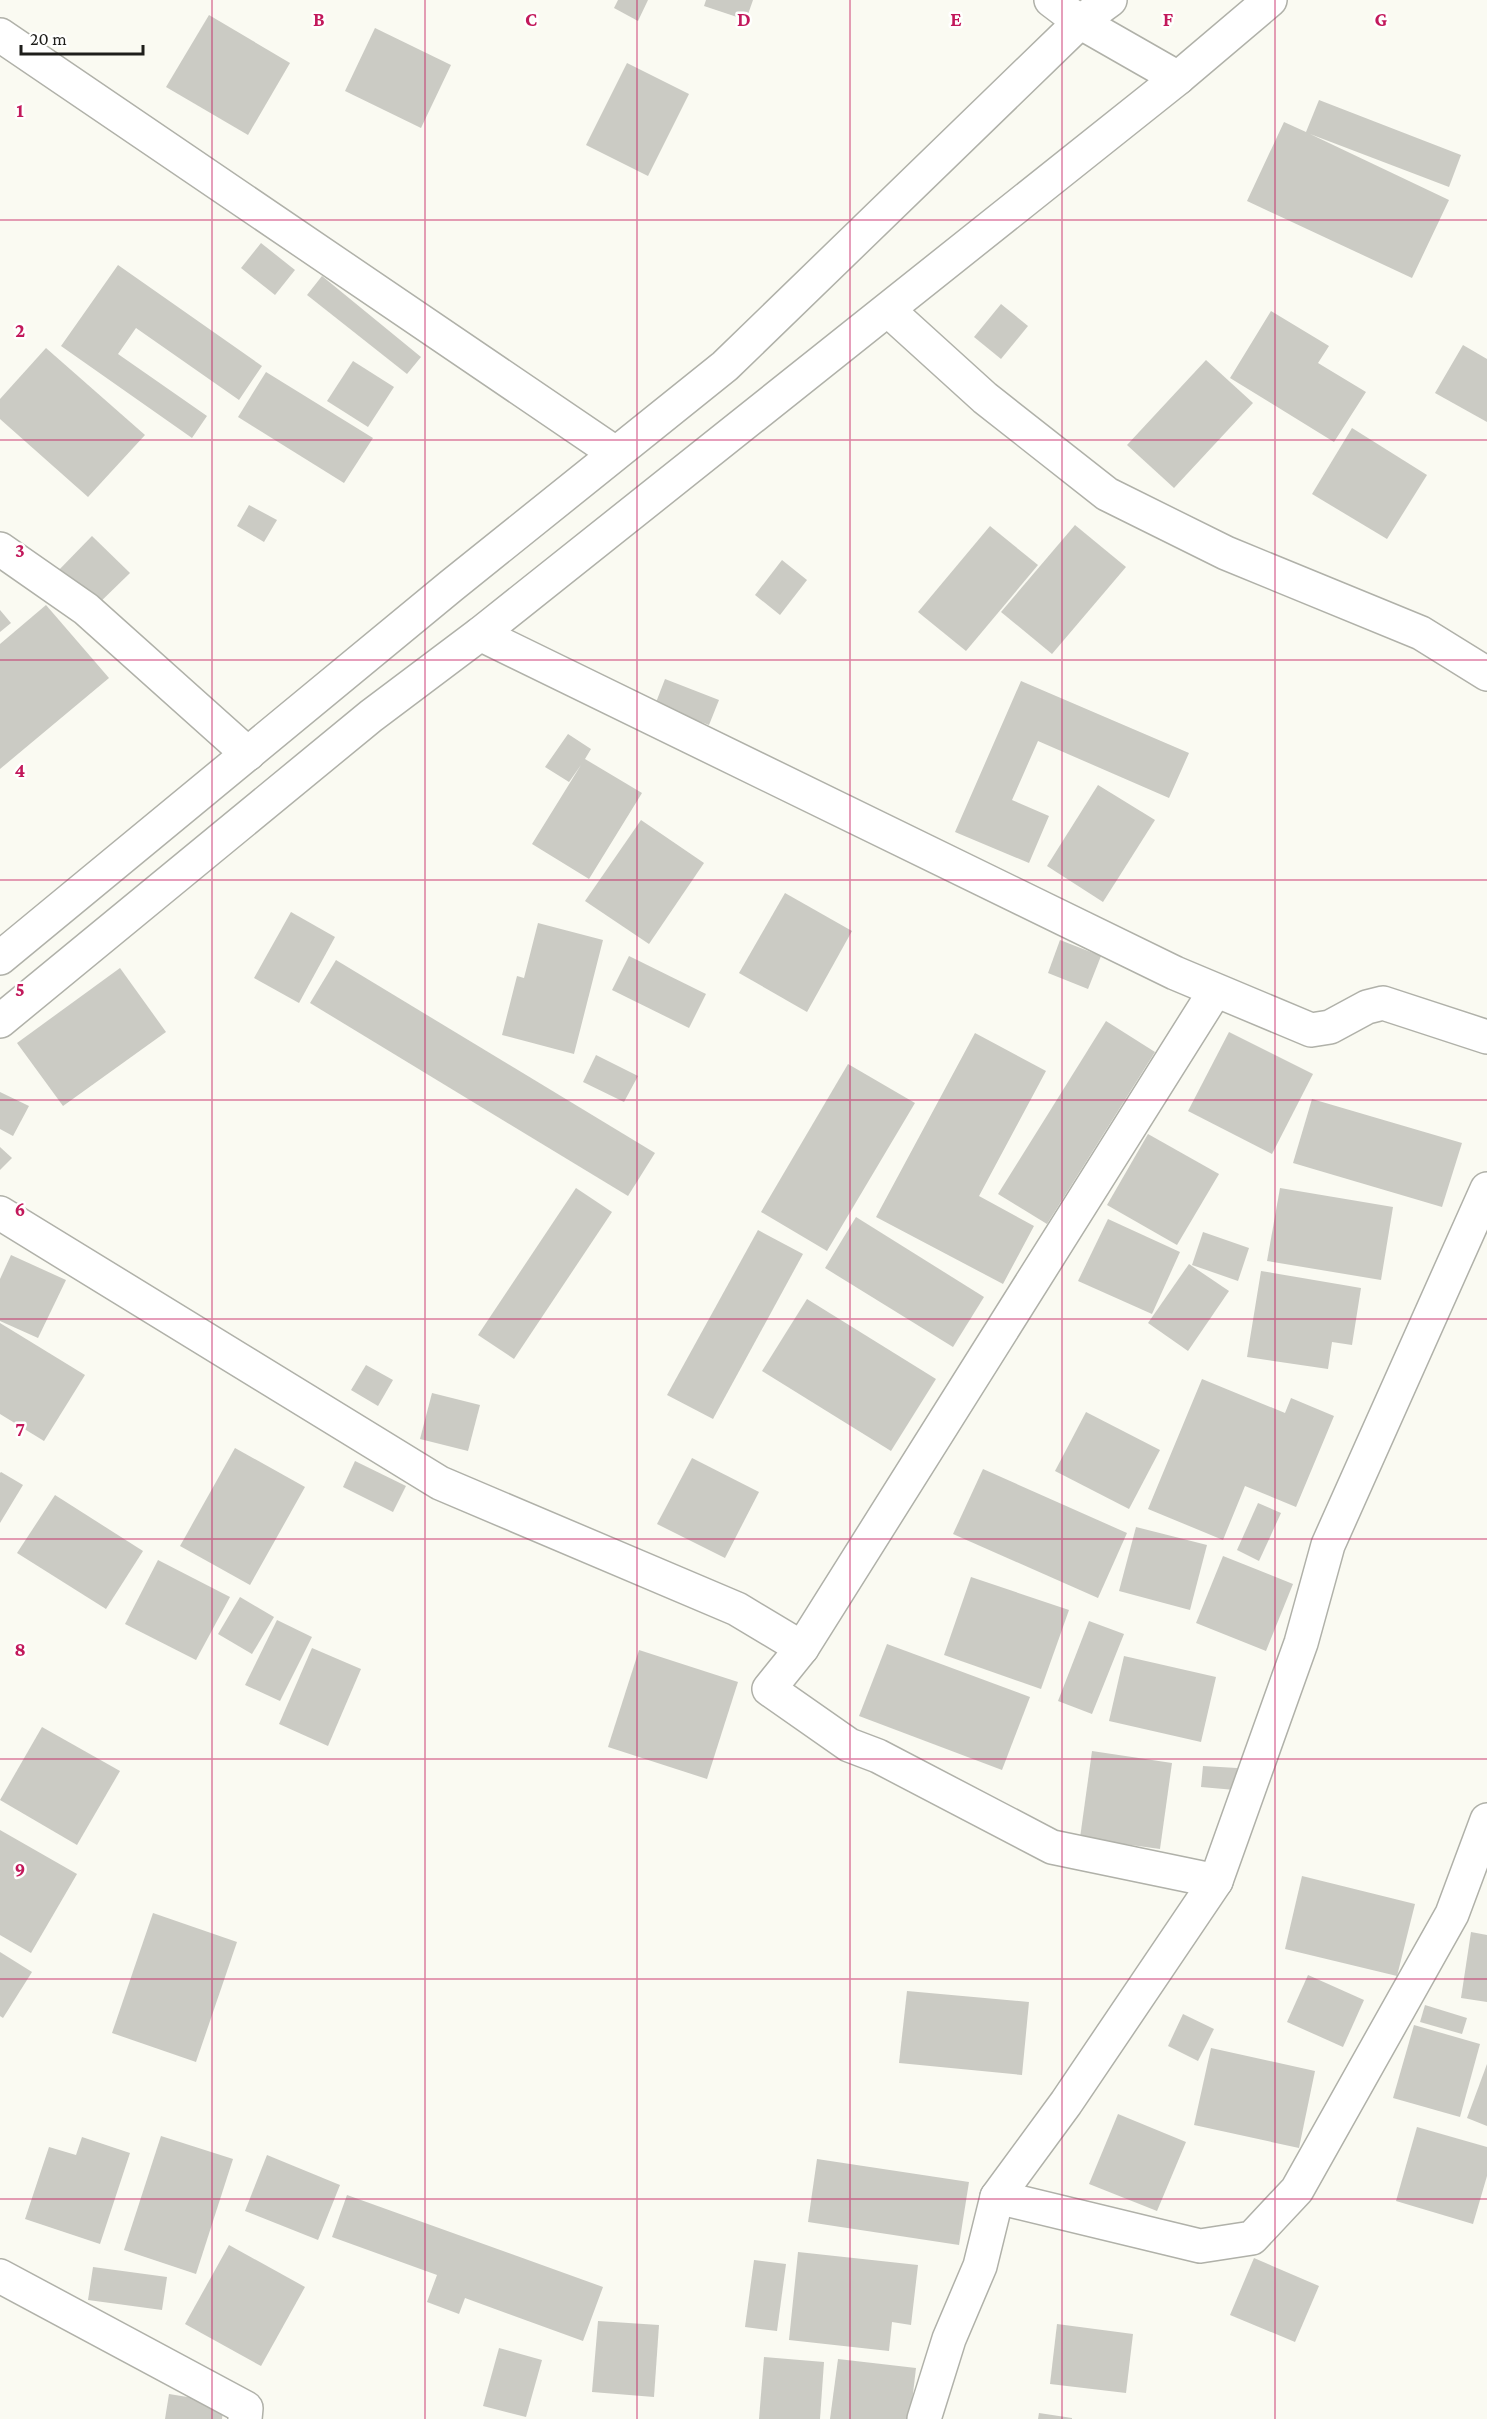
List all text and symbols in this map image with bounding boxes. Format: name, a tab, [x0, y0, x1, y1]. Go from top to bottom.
text: B	[313, 8, 325, 30]
text: C	[525, 8, 537, 30]
text: D	[737, 8, 751, 30]
text: E	[950, 8, 962, 30]
text: F	[1163, 8, 1174, 30]
text: G	[1375, 8, 1388, 30]
scale bar	[21, 18, 142, 56]
text: 20 m	[30, 29, 67, 49]
text: 1	[16, 99, 24, 121]
text: 2	[15, 319, 25, 341]
text: 3	[15, 539, 25, 561]
text: 4	[15, 759, 26, 781]
text: 5	[15, 978, 25, 1000]
text: 6	[15, 1198, 25, 1220]
text: 7	[15, 1418, 25, 1440]
text: 8	[14, 1638, 26, 1660]
text: 9	[15, 1858, 25, 1880]

